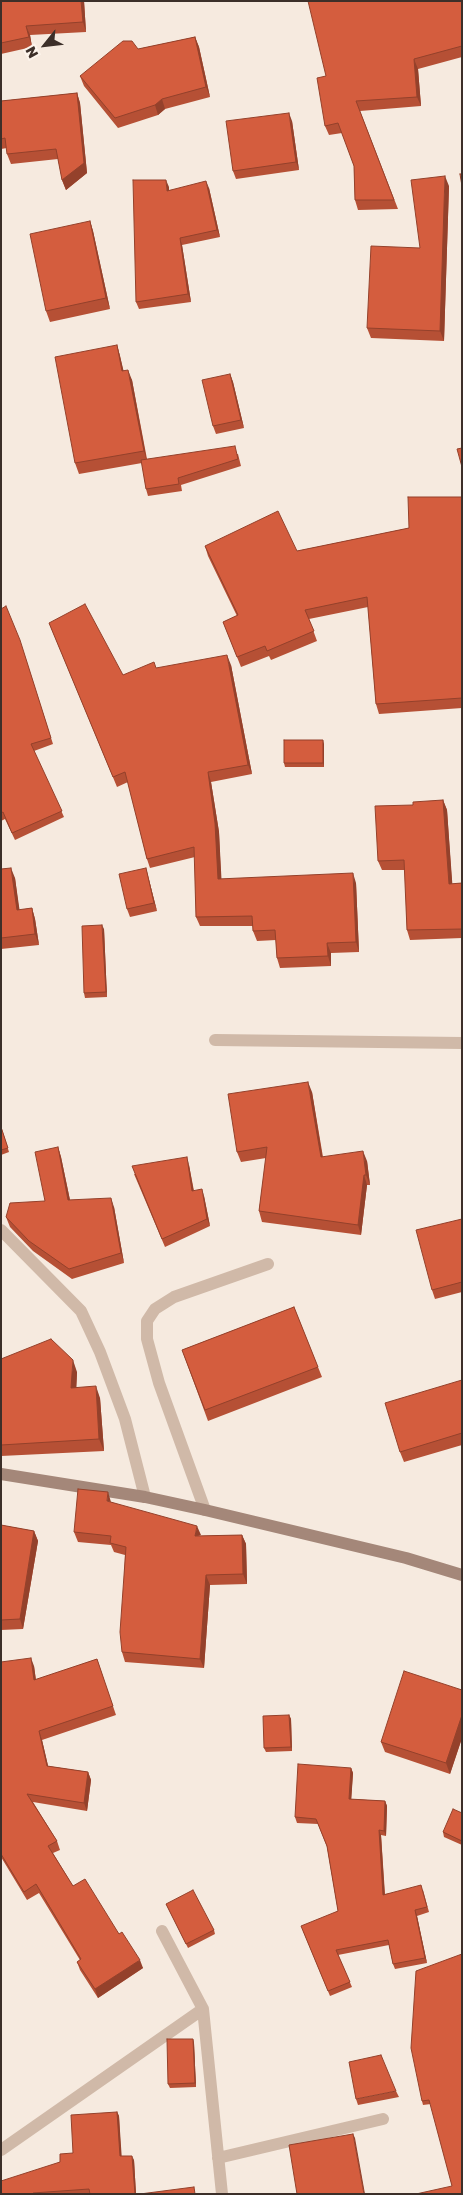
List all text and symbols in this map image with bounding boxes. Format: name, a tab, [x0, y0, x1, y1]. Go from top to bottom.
north arrow	[20, 20, 70, 70]
text: N	[21, 44, 41, 61]

